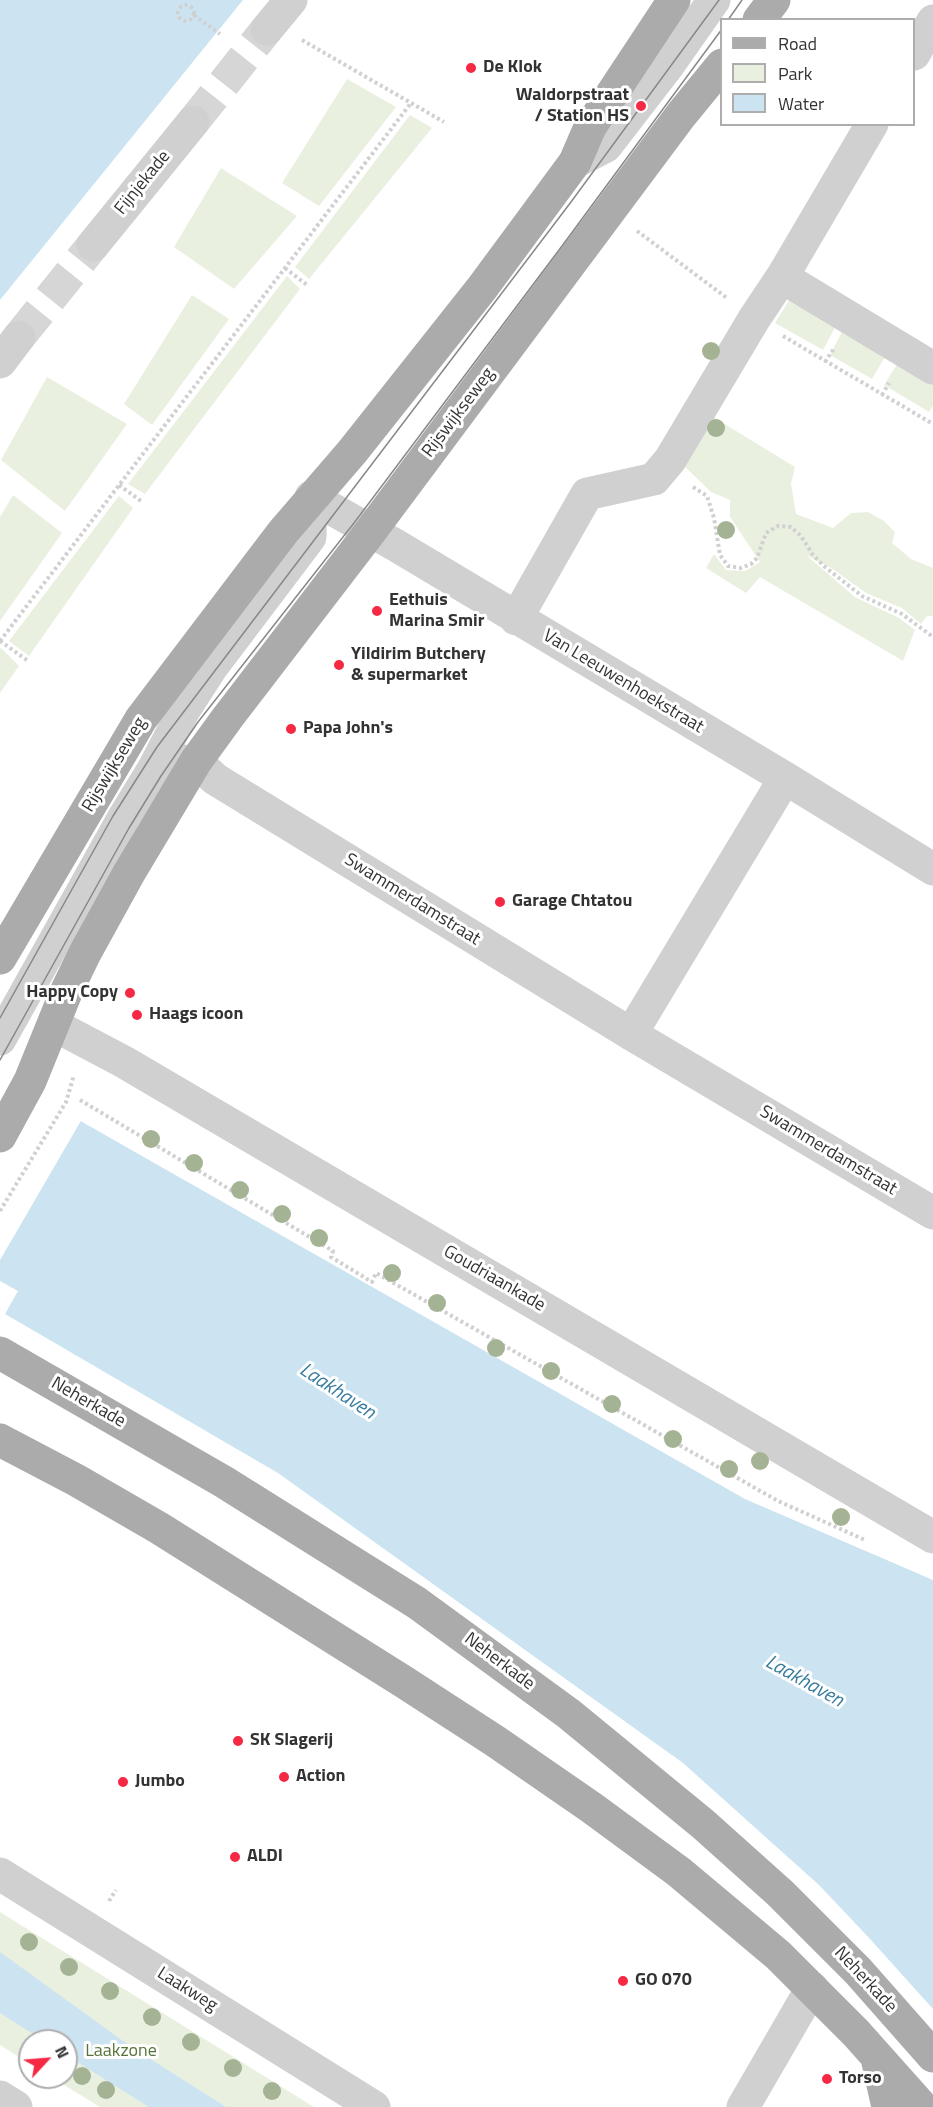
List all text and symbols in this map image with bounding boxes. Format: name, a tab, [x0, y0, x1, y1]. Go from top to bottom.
legend	[720, 18, 915, 126]
text: Road	[778, 30, 817, 57]
place label: De Klok	[483, 57, 542, 79]
text: Park	[778, 60, 812, 87]
marker: De Klok	[464, 61, 478, 75]
place label: Waldorpstraat / Station HS	[516, 85, 629, 128]
text: Water	[778, 90, 824, 117]
marker: Waldorpstraat / Station HS	[634, 99, 648, 113]
street label: Fijnjekade	[111, 147, 175, 219]
street label: Rijswijkseweg	[418, 364, 500, 462]
place label: Eethuis Marina Smir	[389, 590, 484, 632]
marker: Eethuis Marina Smir	[370, 604, 384, 618]
street label: Van Leeuwenhoekstraat	[539, 626, 707, 738]
place label: Yildirim Butchery & supermarket	[351, 644, 486, 686]
marker: Yildirim Butchery & supermarket	[332, 658, 346, 672]
street label: Rijswijkseweg	[78, 714, 152, 816]
place label: Papa John's	[303, 718, 393, 740]
marker: Papa John's	[284, 722, 298, 736]
street label: Swammerdamstraat	[340, 849, 484, 951]
place label: Garage Chtatou	[512, 891, 632, 913]
marker: Garage Chtatou	[493, 895, 507, 909]
place label: Happy Copy	[26, 982, 118, 1004]
marker: Happy Copy	[123, 986, 137, 1000]
place label: Haags icoon	[149, 1004, 243, 1026]
marker: Haags icoon	[130, 1008, 144, 1022]
street label: Swammerdamstraat	[755, 1101, 901, 1201]
street label: Goudriaankade	[439, 1241, 549, 1317]
water label: Laakhaven	[295, 1359, 379, 1425]
street label: Neherkade	[47, 1373, 129, 1433]
street label: Neherkade	[460, 1629, 538, 1695]
water label: Laakhaven	[761, 1651, 847, 1713]
place label: SK Slagerij	[250, 1730, 333, 1752]
marker: SK Slagerij	[231, 1734, 245, 1748]
place label: Action	[296, 1766, 345, 1788]
marker: Action	[277, 1770, 291, 1784]
place label: Jumbo	[135, 1771, 185, 1793]
marker: Jumbo	[116, 1775, 130, 1789]
place label: ALDI	[247, 1846, 283, 1868]
marker: ALDI	[228, 1850, 242, 1864]
street label: Neherkade	[829, 1943, 901, 2017]
street label: Laakweg	[153, 1963, 221, 2017]
place label: GO 070	[635, 1970, 692, 1992]
marker: GO 070	[616, 1974, 630, 1988]
north arrow	[18, 2029, 78, 2089]
park label: Laakzone	[85, 2041, 157, 2063]
text: N	[49, 2042, 76, 2062]
place label: Torso	[839, 2068, 882, 2090]
marker: Torso	[820, 2072, 834, 2086]

